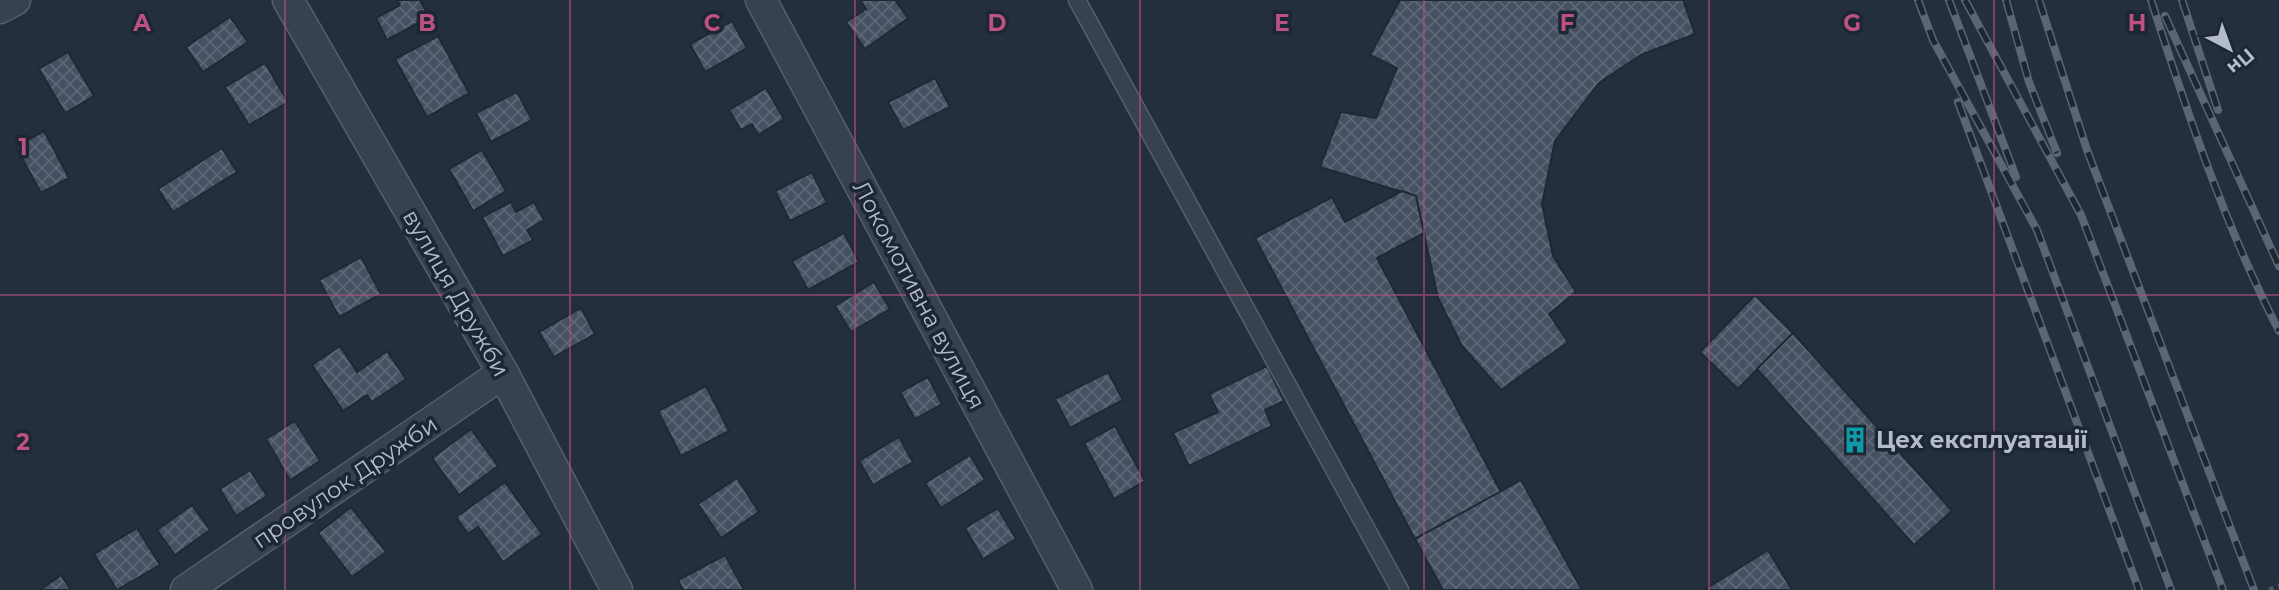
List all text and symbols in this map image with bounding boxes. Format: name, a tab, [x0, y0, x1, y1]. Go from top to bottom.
text: A	[132, 9, 151, 37]
text: B	[418, 9, 436, 37]
text: C	[704, 9, 721, 37]
text: D	[988, 9, 1007, 37]
text: E	[1274, 9, 1290, 37]
text: F	[1560, 9, 1575, 37]
text: G	[1843, 9, 1861, 37]
text: H	[2128, 9, 2146, 37]
north arrow	[2195, 14, 2265, 84]
text: Пн	[2222, 43, 2259, 80]
text: 1	[18, 133, 28, 161]
street label: Локомотивна вулиця	[847, 176, 991, 414]
street label: вулиця Дружби	[397, 204, 515, 382]
street label: провулок Дружби	[247, 410, 443, 554]
building icon: Цех експлуатації	[1840, 425, 1870, 455]
place label: Цех експлуатації	[1876, 426, 2088, 454]
text: 2	[16, 428, 30, 456]

